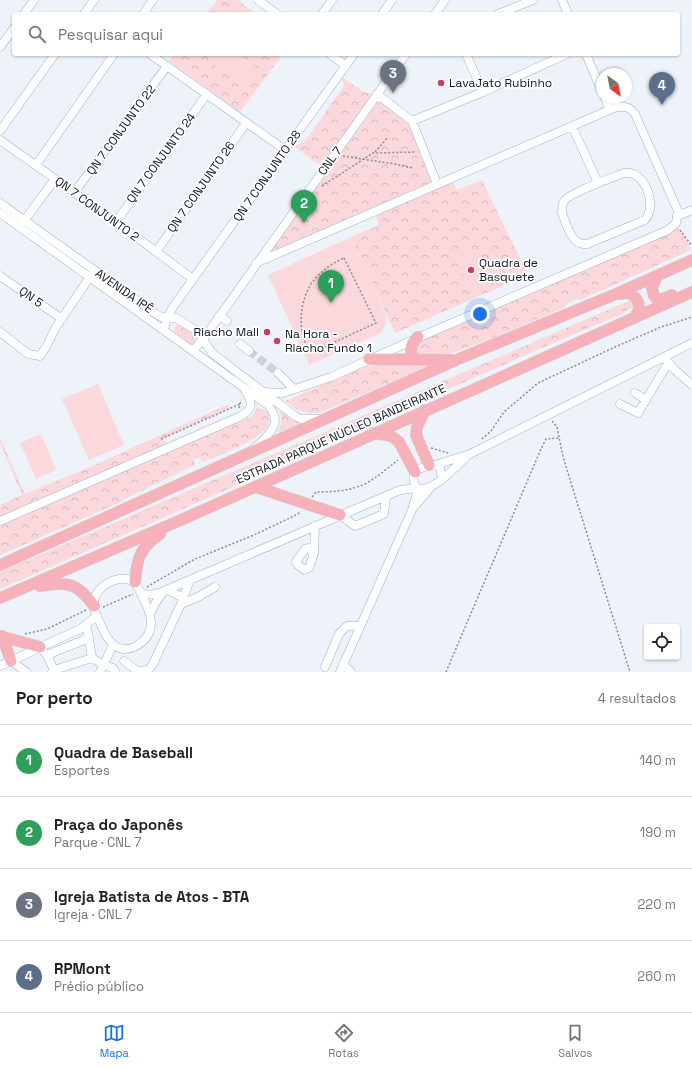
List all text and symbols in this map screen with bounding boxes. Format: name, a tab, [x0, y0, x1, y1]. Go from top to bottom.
search box	[12, 12, 680, 56]
icon: search	[26, 23, 48, 45]
text: Pesquisar aqui	[58, 25, 163, 44]
pin: 3	[380, 60, 406, 93]
north arrow	[596, 68, 632, 104]
pin: 4	[649, 72, 675, 105]
place label: LavaJato Rubinho	[449, 75, 552, 91]
marker: LavaJato Rubinho	[436, 78, 446, 88]
street label: QN 7 CONJUNTO 22	[83, 82, 159, 178]
street label: QN 7 CONJUNTO 24	[123, 109, 199, 206]
street label: QN 7 CONJUNTO 28	[230, 128, 304, 224]
street label: QN 7 CONJUNTO 26	[163, 138, 239, 236]
street label: CNL 7	[314, 143, 346, 179]
street label: QN 7 CONJUNTO 2	[52, 173, 142, 245]
pin: 2	[291, 190, 317, 223]
place label: Quadra de Basquete	[479, 255, 538, 285]
street label: AVENIDA IPÊ	[92, 265, 156, 317]
marker: Quadra de Basquete	[466, 265, 476, 275]
pin: 1	[318, 270, 344, 303]
street label: QN 5	[16, 283, 46, 311]
your location	[470, 304, 490, 324]
place label: Riacho Mall	[194, 324, 259, 340]
place label: Na Hora - Riacho Fundo 1	[285, 326, 372, 356]
marker: Riacho Mall	[262, 327, 272, 337]
marker: Na Hora - Riacho Fundo 1	[272, 336, 282, 346]
street label: ESTRADA PARQUE NÚCLEO BANDEIRANTE	[234, 380, 449, 488]
map controls	[644, 624, 680, 660]
button: locate	[644, 624, 680, 660]
text: Por perto	[16, 687, 93, 709]
text: 4 resultados	[598, 690, 676, 707]
text: Quadra de Baseball	[54, 743, 193, 762]
text: 1	[26, 752, 32, 769]
text: 140 m	[640, 752, 676, 769]
text: Esportes	[54, 762, 110, 779]
text: Praça do Japonês	[54, 815, 183, 834]
text: 2	[25, 824, 33, 841]
text: 190 m	[640, 824, 676, 841]
text: Parque · CNL 7	[54, 834, 141, 851]
text: Igreja Batista de Atos - BTA	[54, 887, 249, 906]
text: 3	[25, 896, 33, 913]
text: 220 m	[637, 896, 676, 913]
text: Igreja · CNL 7	[54, 906, 132, 923]
text: RPMont	[54, 959, 111, 978]
text: 4	[25, 968, 33, 985]
text: 260 m	[637, 968, 676, 985]
text: Prédio público	[54, 978, 144, 995]
tab: Mapa	[100, 1022, 129, 1060]
tab: Rotas	[328, 1022, 359, 1060]
tab: Salvos	[558, 1022, 592, 1060]

